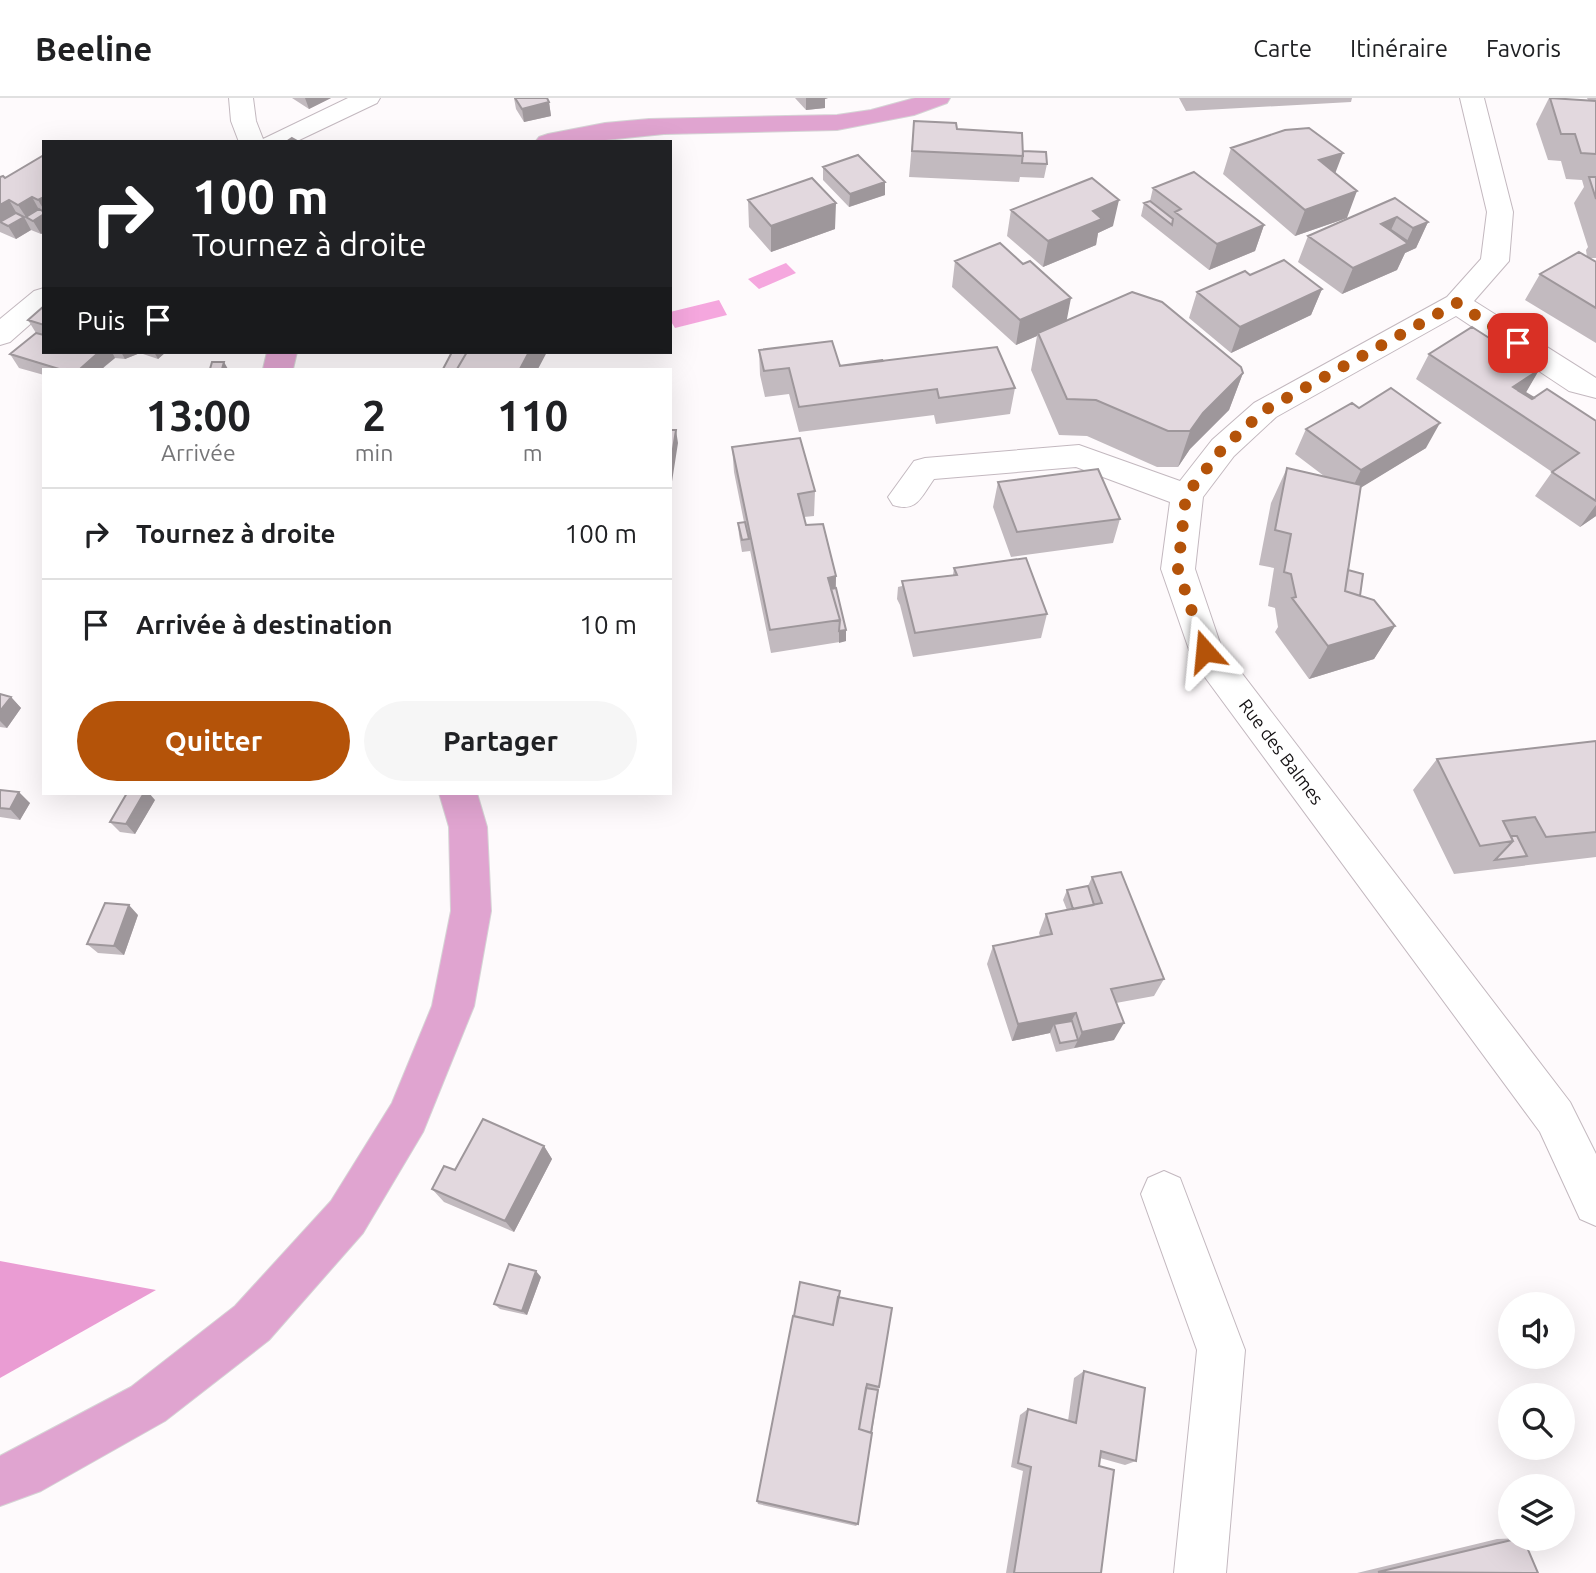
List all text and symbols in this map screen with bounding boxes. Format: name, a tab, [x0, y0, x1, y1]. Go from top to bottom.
text: Beeline	[35, 30, 152, 67]
text: Carte	[1253, 35, 1312, 62]
text: Itinéraire	[1350, 35, 1448, 62]
text: Favoris	[1486, 35, 1561, 62]
icon: right	[77, 168, 168, 259]
text: 100 m	[192, 168, 329, 223]
text: Tournez à droite	[192, 226, 427, 262]
icon: arrive	[139, 301, 177, 339]
text: Puis	[77, 306, 125, 335]
pin	[1488, 313, 1548, 373]
icon: arrive	[1499, 324, 1537, 362]
text: 13:00	[146, 392, 251, 439]
text: 2	[362, 392, 386, 439]
text: 110	[497, 392, 568, 439]
text: Arrivée	[161, 440, 236, 465]
text: min	[355, 440, 393, 465]
text: m	[523, 440, 543, 465]
icon: right	[77, 515, 115, 553]
text: Tournez à droite	[136, 519, 335, 548]
text: 100 m	[565, 519, 637, 548]
icon: arrive	[77, 606, 115, 644]
text: Arrivée à destination	[136, 610, 392, 639]
text: 10 m	[579, 610, 637, 639]
position arrow	[1168, 614, 1242, 688]
street label: Rue des Balmes	[1236, 695, 1328, 808]
button: Quitter	[77, 701, 350, 781]
button: Partager	[364, 701, 637, 781]
map controls	[1498, 1292, 1575, 1551]
button: sound	[1498, 1292, 1575, 1369]
button: search	[1498, 1383, 1575, 1460]
button: layers	[1498, 1474, 1575, 1551]

